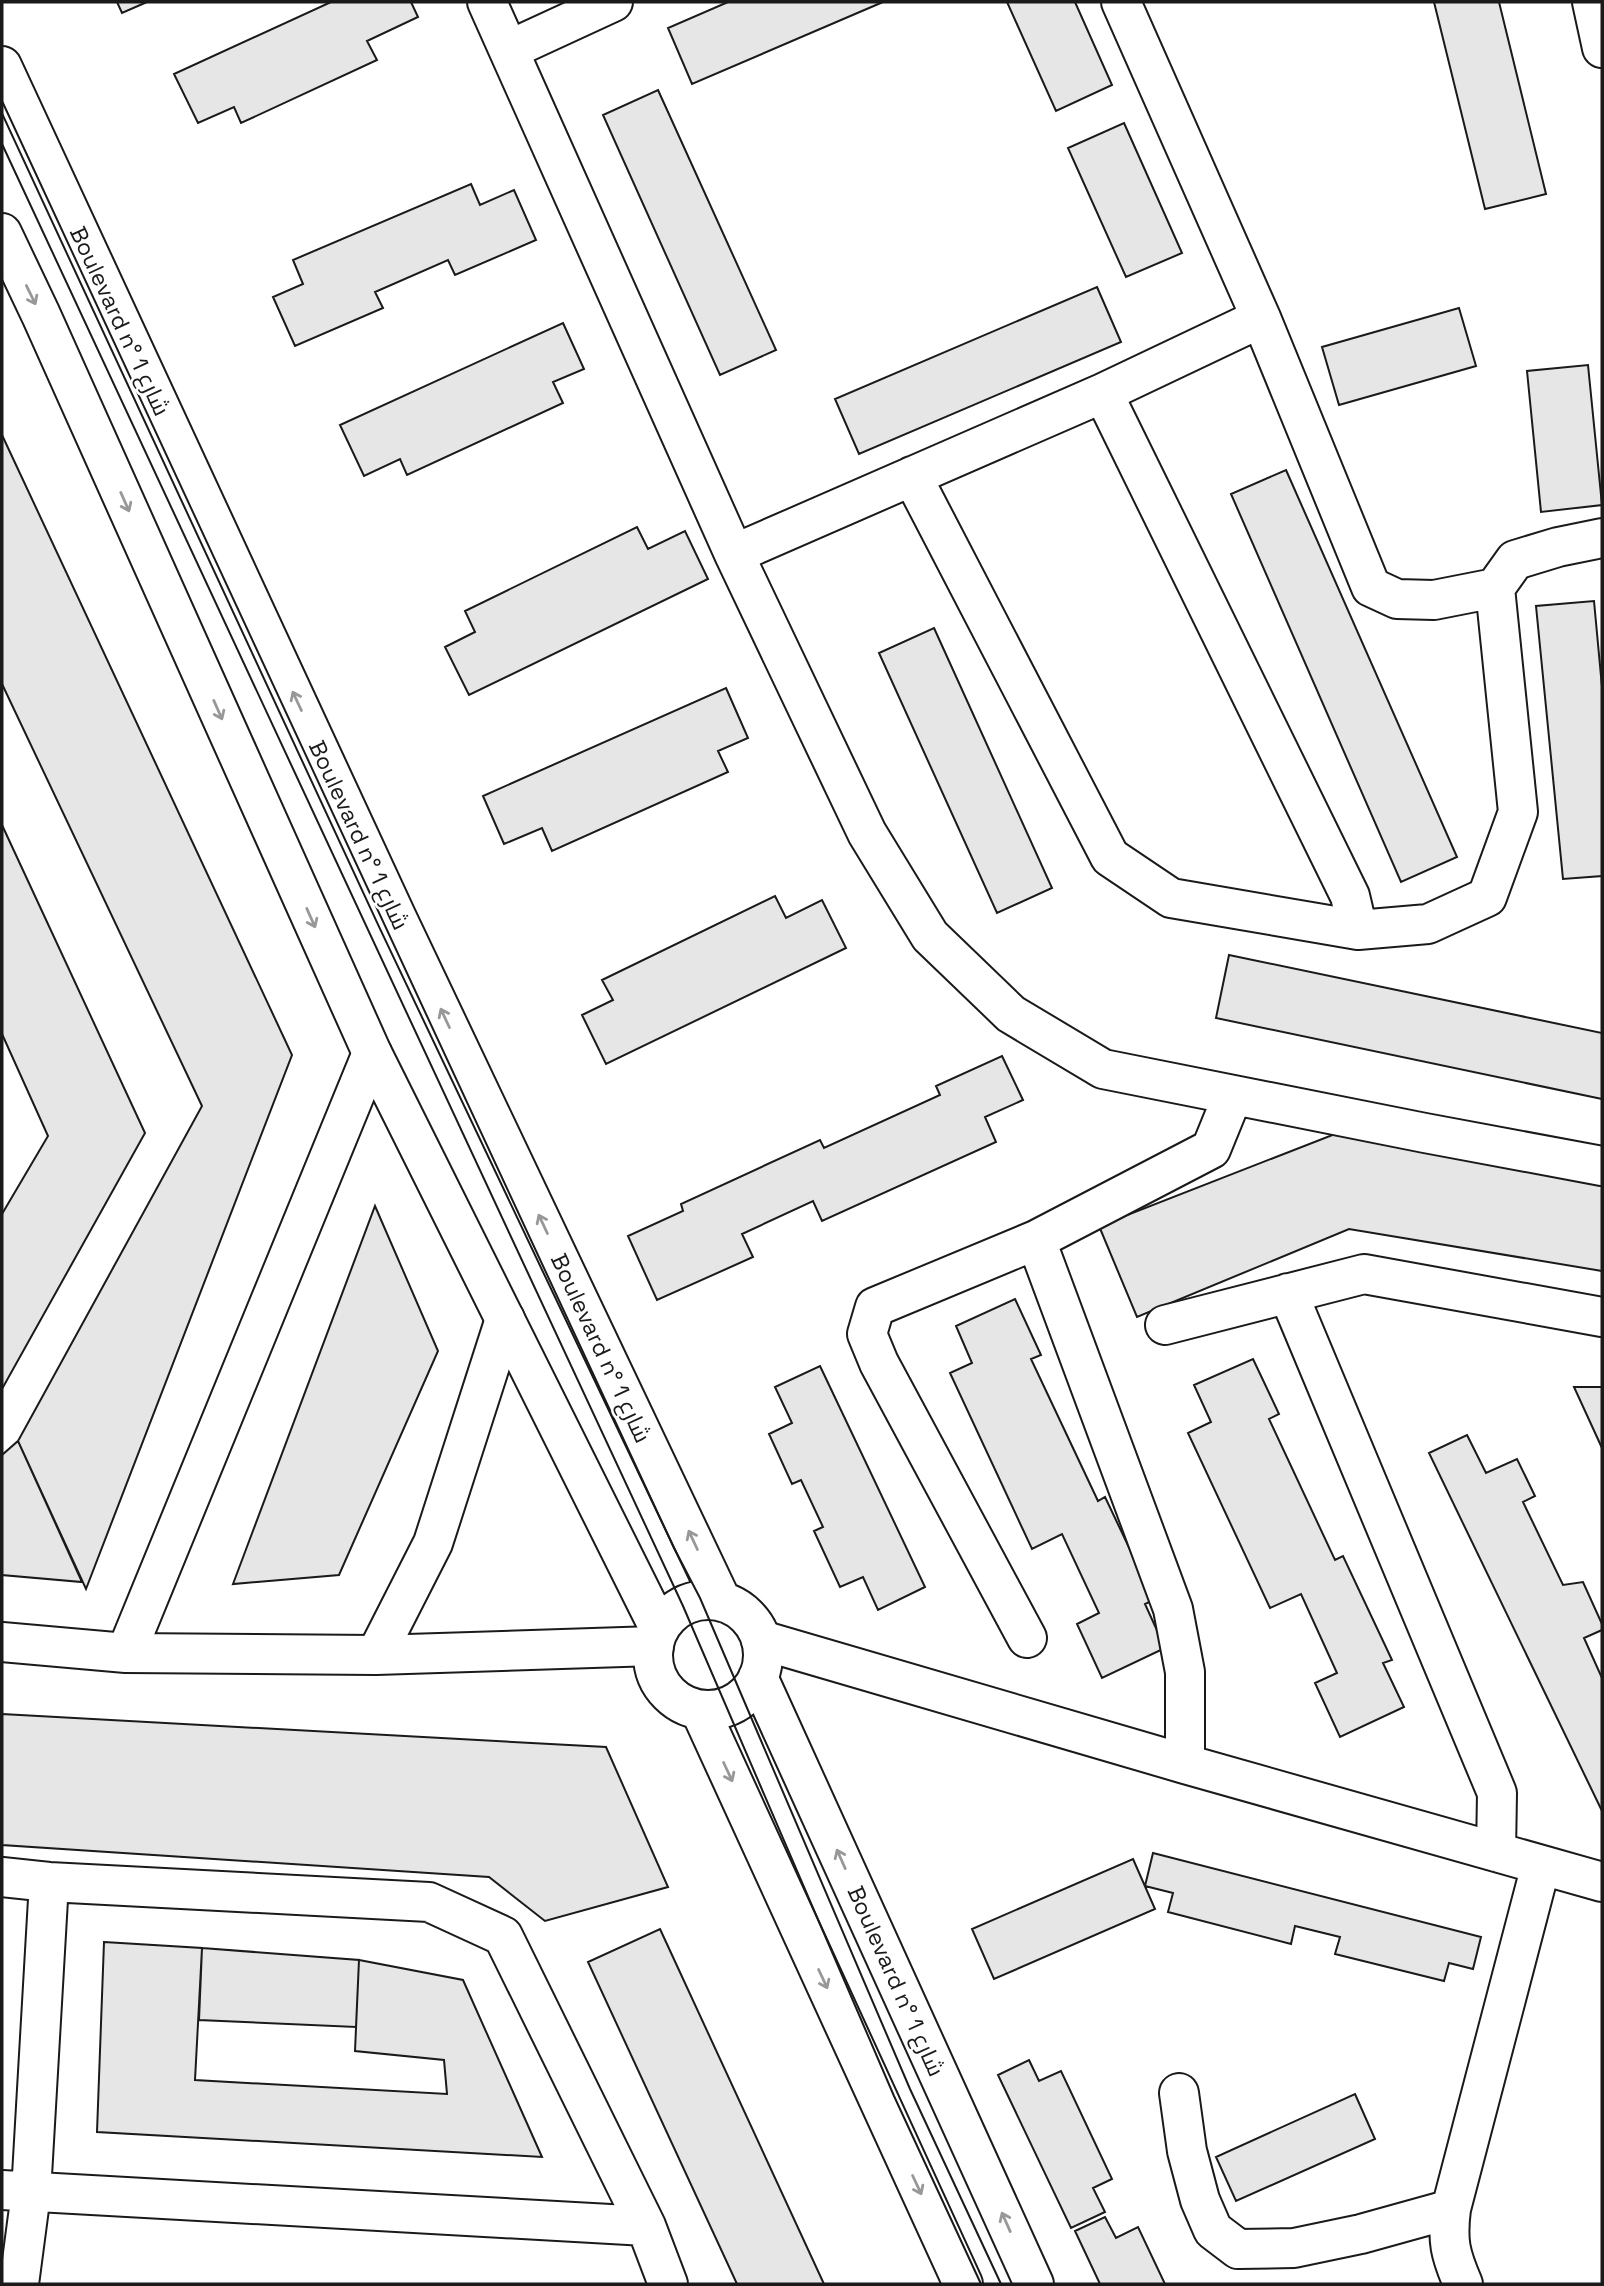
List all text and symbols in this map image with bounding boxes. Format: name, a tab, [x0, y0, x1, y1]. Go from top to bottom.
street label: Boulevard n° شارع 1	[62, 222, 177, 421]
one-way arrow	[25, 284, 38, 305]
one-way arrow	[119, 491, 132, 513]
one-way arrow	[290, 691, 303, 712]
one-way arrow	[212, 699, 225, 720]
street label: Boulevard n° شارع 1	[301, 736, 416, 935]
one-way arrow	[305, 906, 318, 928]
one-way arrow	[438, 1008, 451, 1029]
one-way arrow	[535, 1214, 549, 1235]
street label: Boulevard n° شارع 1	[543, 1249, 658, 1448]
one-way arrow	[686, 1530, 699, 1551]
one-way arrow	[722, 1761, 735, 1782]
one-way arrow	[834, 1849, 847, 1870]
street label: Boulevard n° شارع 1	[840, 1881, 951, 2081]
one-way arrow	[817, 1967, 830, 1989]
one-way arrow	[912, 2175, 925, 2196]
one-way arrow	[999, 2212, 1012, 2233]

